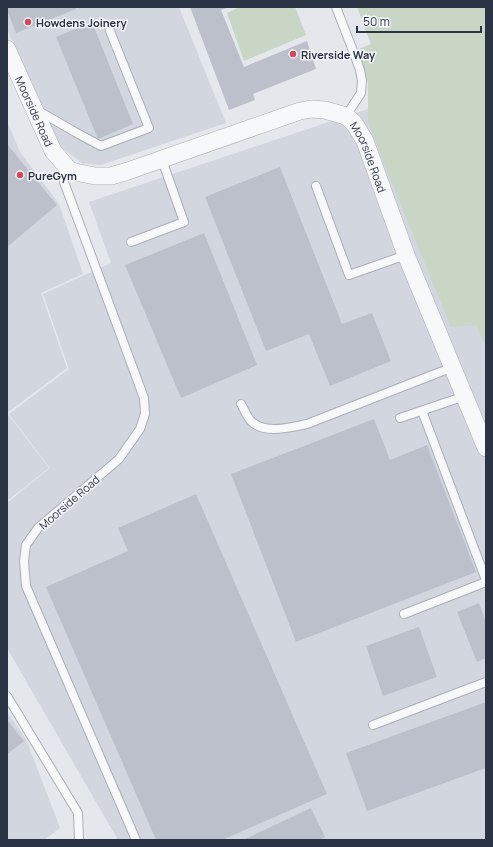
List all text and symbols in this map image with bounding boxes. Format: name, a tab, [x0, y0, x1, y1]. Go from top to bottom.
scale bar	[357, 8, 481, 34]
text: 50 m	[363, 13, 390, 30]
place label: Howdens Joinery	[36, 15, 127, 30]
marker: Howdens Joinery	[23, 17, 33, 27]
place label: Riverside Way	[301, 47, 376, 62]
marker: Riverside Way	[288, 49, 298, 59]
street label: Moorside Road	[13, 73, 57, 149]
street label: Moorside Road	[347, 118, 390, 194]
place label: PureGym	[28, 168, 77, 183]
marker: PureGym	[15, 170, 25, 180]
street label: Moorside Road	[36, 472, 102, 532]

